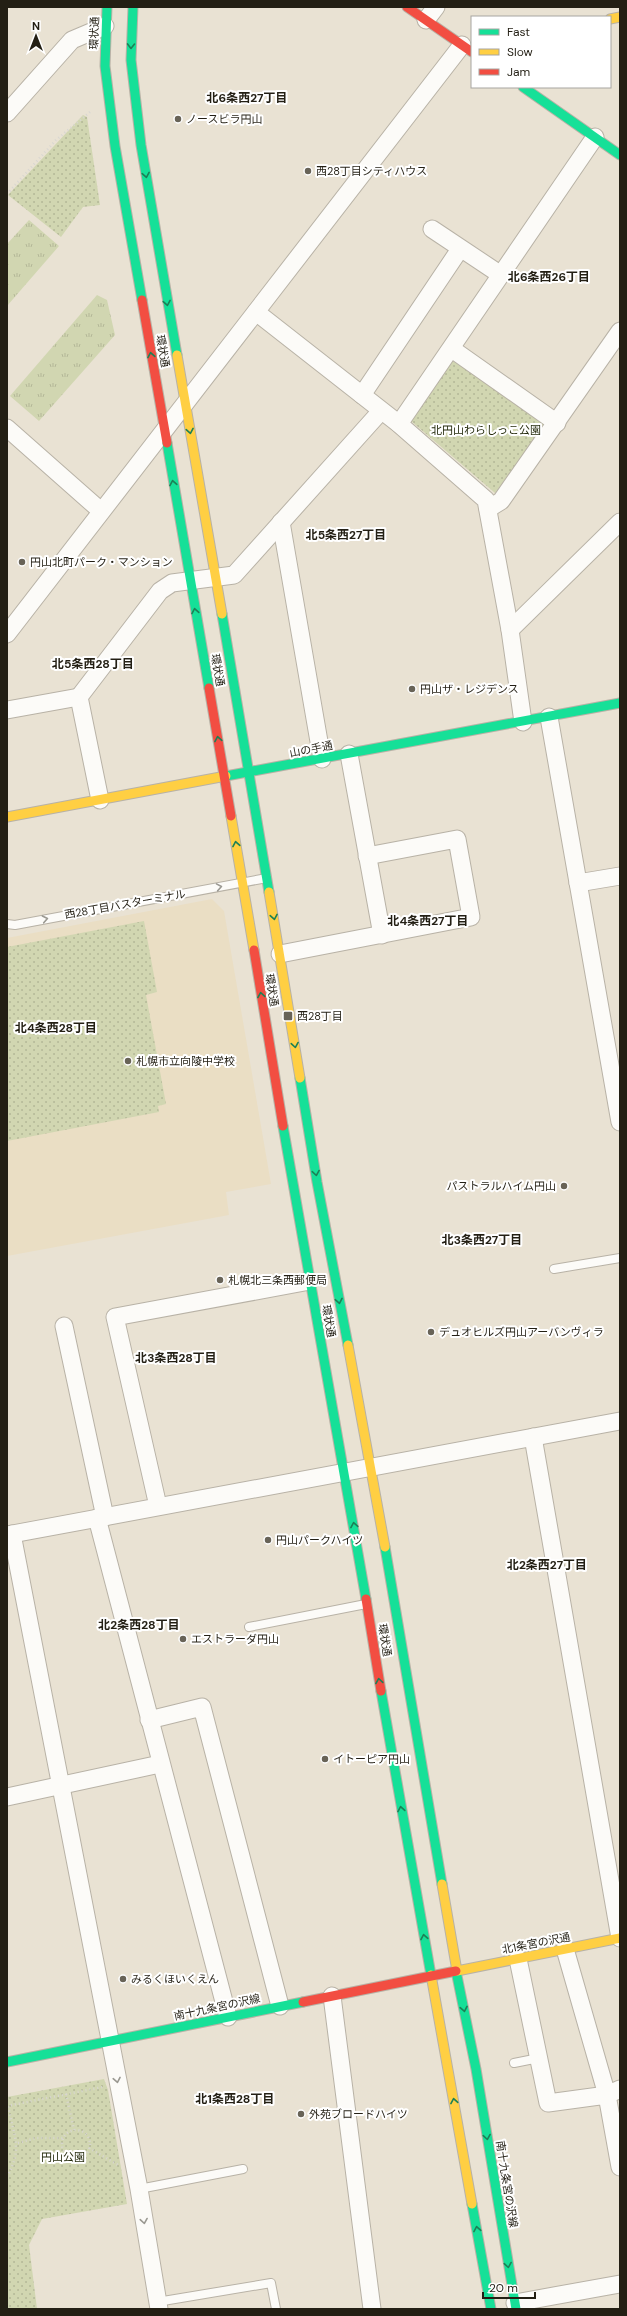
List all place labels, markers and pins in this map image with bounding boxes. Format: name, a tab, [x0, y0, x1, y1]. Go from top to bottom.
place label: ノースビラ円山	[186, 112, 262, 126]
marker: ノースビラ円山	[173, 114, 183, 124]
place label: 西28丁目シティハウス	[316, 164, 427, 178]
marker: 西28丁目シティハウス	[303, 166, 313, 176]
place label: 円山北町パーク・マンション	[30, 555, 173, 569]
marker: 円山北町パーク・マンション	[17, 557, 27, 567]
place label: 円山ザ・レジデンス	[420, 682, 519, 696]
marker: 円山ザ・レジデンス	[407, 684, 417, 694]
place label: 西28丁目	[297, 1009, 343, 1023]
marker: 西28丁目	[282, 1010, 294, 1022]
place label: 札幌市立向陵中学校	[136, 1054, 235, 1068]
marker: 札幌市立向陵中学校	[123, 1056, 133, 1066]
place label: パストラルハイム円山	[446, 1179, 556, 1193]
marker: パストラルハイム円山	[559, 1181, 569, 1191]
place label: 札幌北三条西郵便局	[228, 1273, 327, 1287]
marker: 札幌北三条西郵便局	[215, 1275, 225, 1285]
place label: デュオヒルズ円山アーバンヴィラ	[439, 1325, 604, 1339]
marker: デュオヒルズ円山アーバンヴィラ	[426, 1327, 436, 1337]
place label: 円山パークハイツ	[276, 1533, 363, 1547]
marker: 円山パークハイツ	[263, 1535, 273, 1545]
place label: エストラーダ円山	[191, 1632, 279, 1646]
marker: エストラーダ円山	[178, 1634, 188, 1644]
place label: イトーピア円山	[333, 1752, 410, 1766]
marker: イトーピア円山	[320, 1754, 330, 1764]
place label: みるくほいくえん	[131, 1972, 219, 1986]
marker: みるくほいくえん	[118, 1974, 128, 1984]
place label: 外苑ブロードハイツ	[309, 2107, 408, 2121]
marker: 外苑ブロードハイツ	[296, 2109, 306, 2119]

